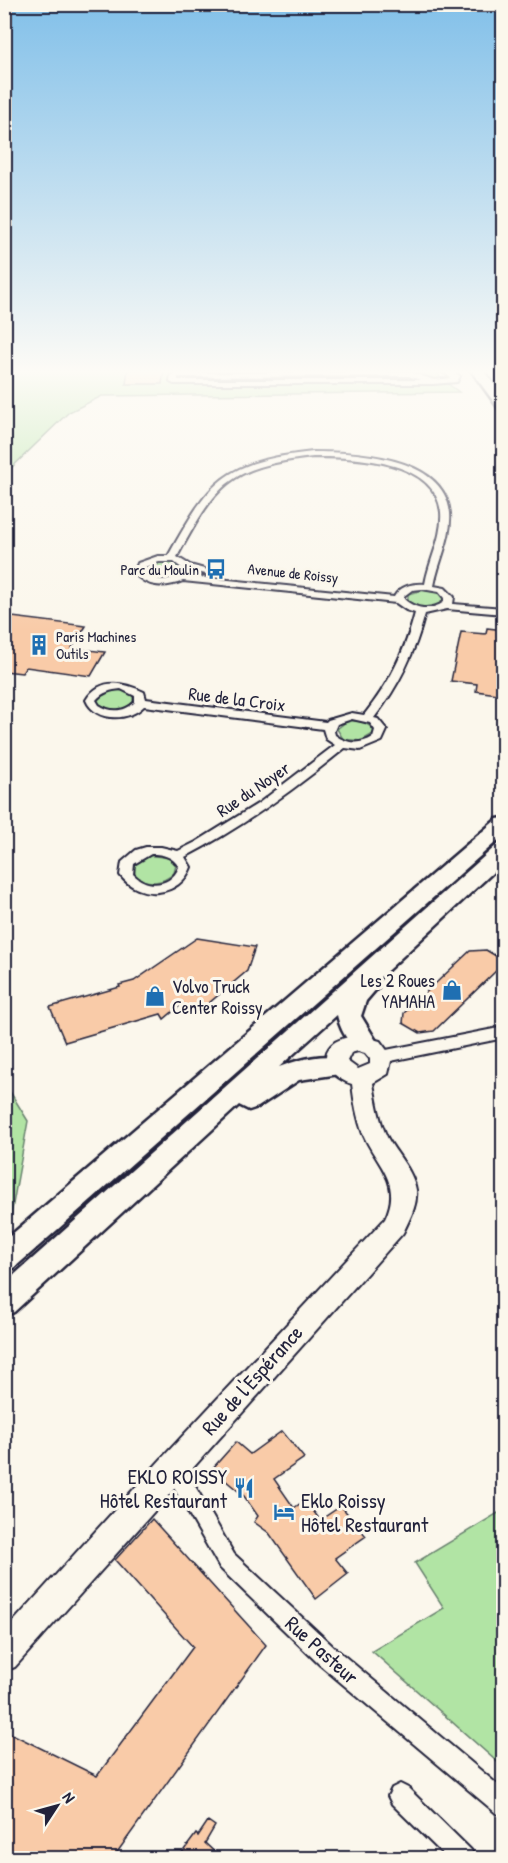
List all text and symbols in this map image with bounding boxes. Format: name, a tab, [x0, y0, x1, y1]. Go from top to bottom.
bus stop icon: Parc du Moulin	[204, 557, 228, 581]
street label: Avenue de Roissy	[247, 558, 339, 588]
place label: Parc du Moulin	[120, 559, 199, 580]
place label: Paris Machines Outils	[56, 626, 136, 664]
building icon: Paris Machines Outils	[27, 633, 51, 657]
street label: Rue de la Croix	[187, 681, 287, 717]
street label: Rue du Noyer	[211, 755, 295, 823]
place label: Les 2 Roues YAMAHA	[361, 968, 435, 1014]
place label: Volvo Truck Center Roissy	[172, 974, 263, 1020]
shop icon: Les 2 Roues YAMAHA	[440, 978, 464, 1002]
shop icon: Volvo Truck Center Roissy	[143, 984, 167, 1008]
street label: Rue de l'Espérance	[195, 1319, 309, 1441]
place label: EKLO ROISSY Hôtel Restaurant	[100, 1462, 228, 1515]
restaurant icon: EKLO ROISSY Hôtel Restaurant	[232, 1476, 256, 1500]
place label: Eklo Roissy Hôtel Restaurant	[301, 1486, 429, 1539]
hotel icon: Eklo Roissy Hôtel Restaurant	[272, 1500, 296, 1524]
street label: Rue Pasteur	[279, 1609, 365, 1691]
north arrow	[27, 1776, 87, 1836]
text: N	[58, 1787, 81, 1807]

